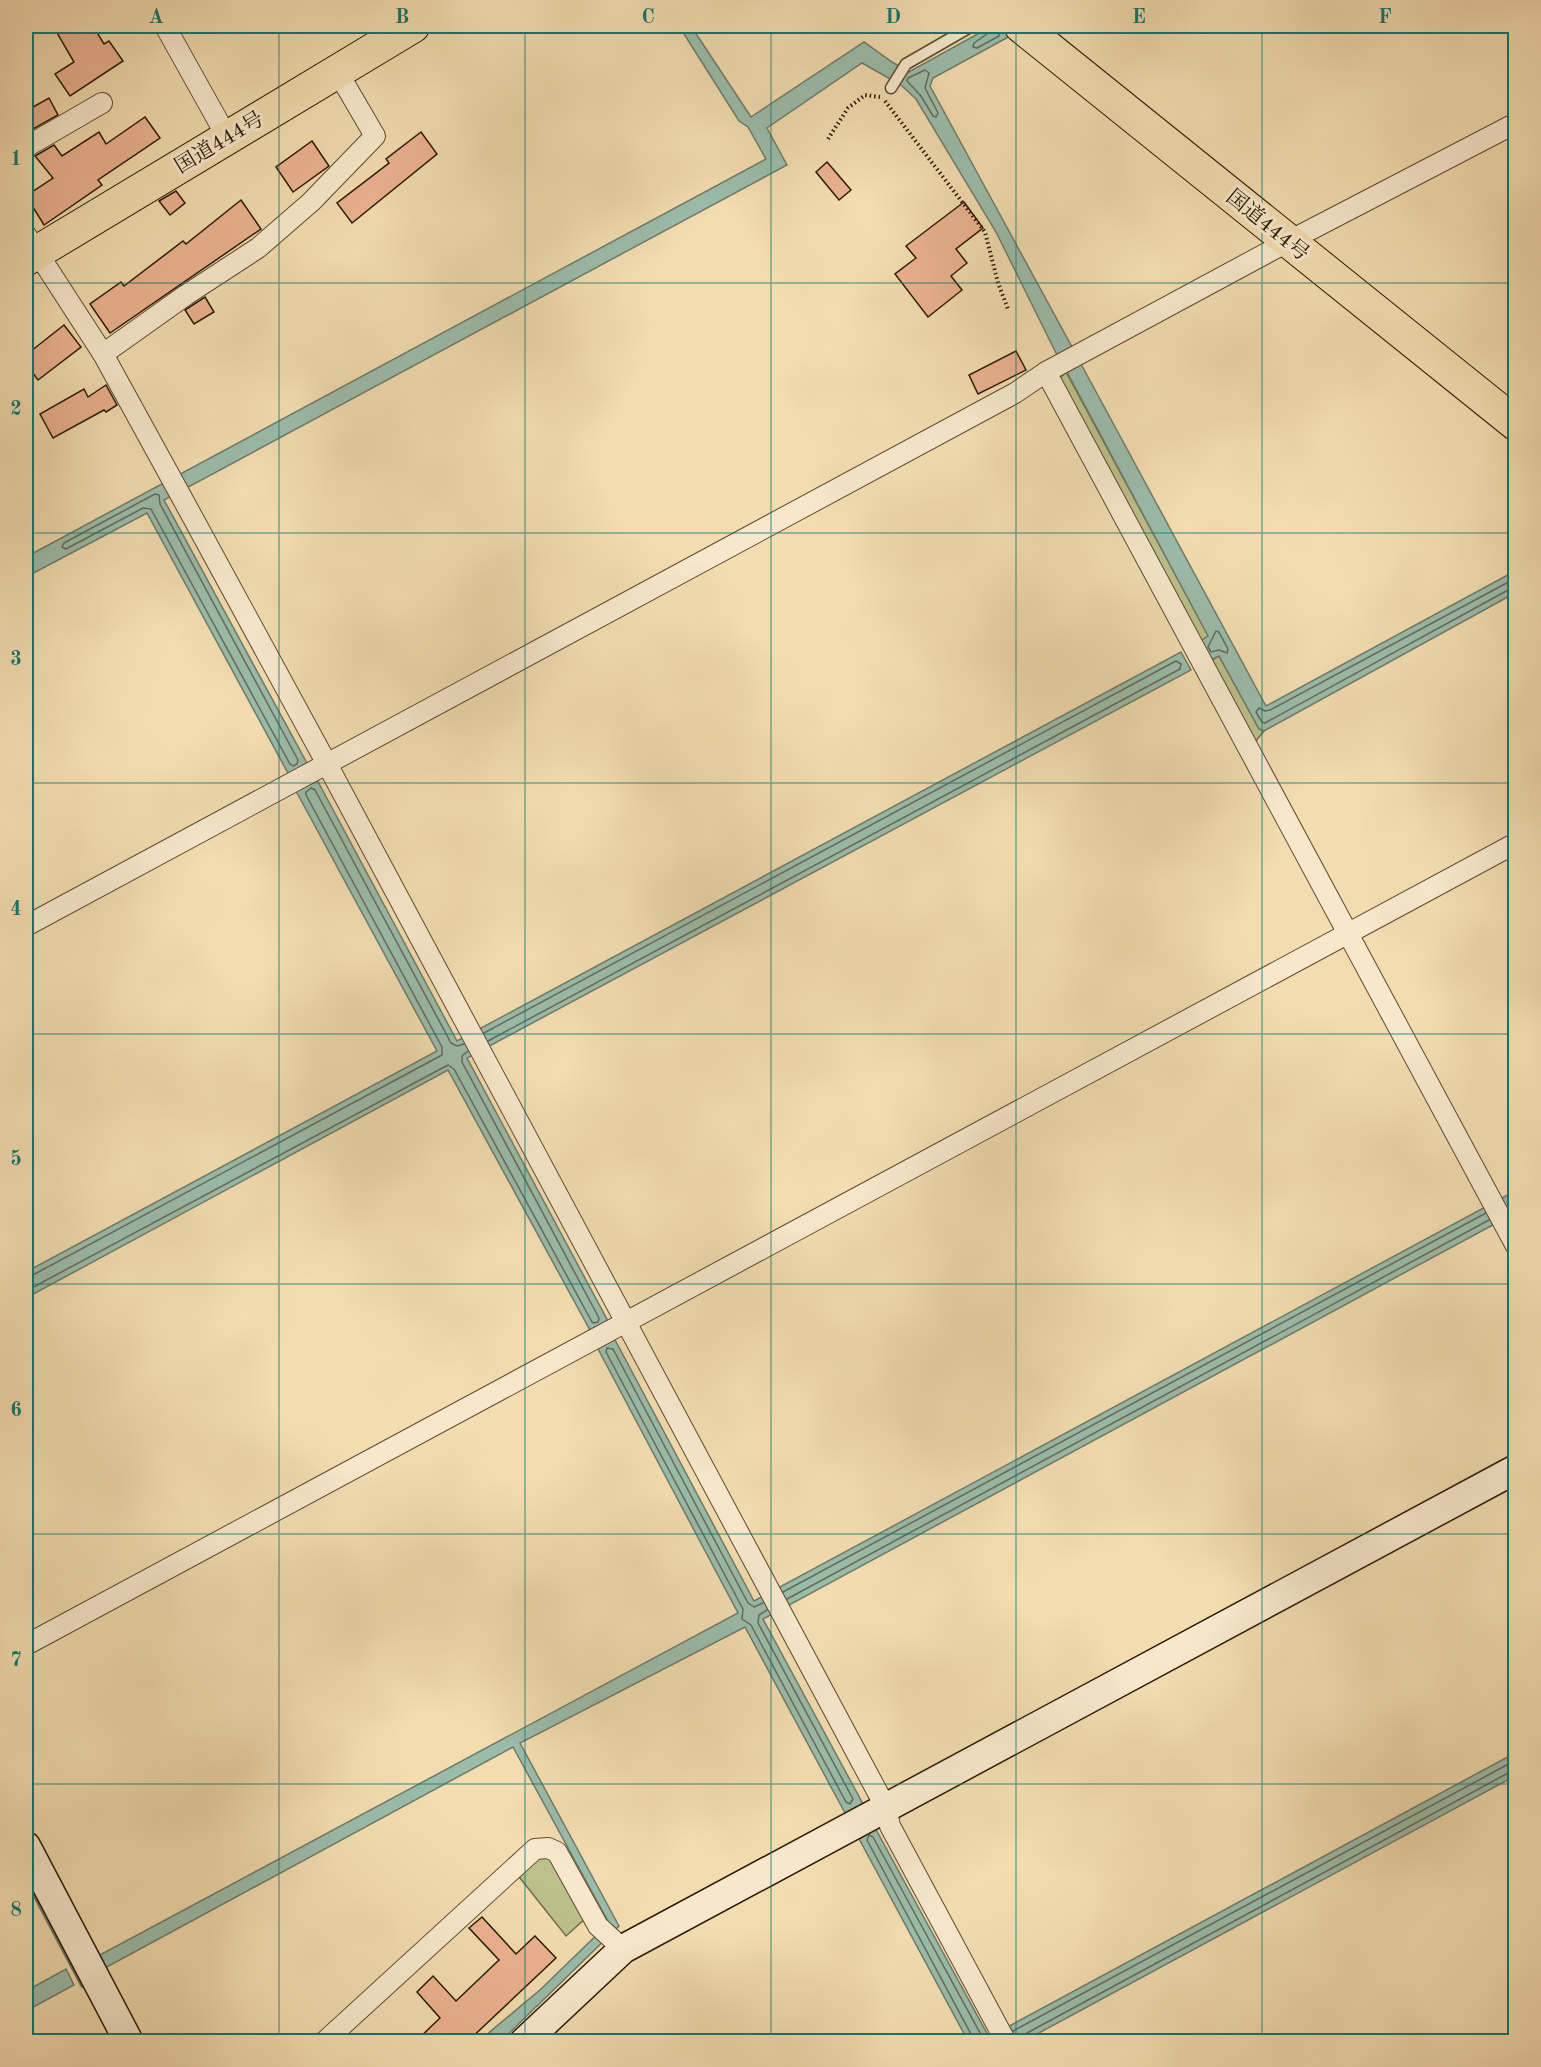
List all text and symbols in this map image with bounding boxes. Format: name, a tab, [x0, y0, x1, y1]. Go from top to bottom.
text: A	[148, 8, 164, 28]
text: B	[395, 8, 409, 28]
text: C	[641, 8, 655, 28]
text: D	[885, 8, 901, 28]
text: E	[1132, 8, 1146, 28]
text: F	[1378, 8, 1392, 28]
street label: 国道444号	[171, 107, 268, 178]
text: 1	[10, 150, 22, 170]
street label: 国道444号	[1222, 185, 1314, 266]
text: 2	[10, 400, 22, 420]
text: 3	[10, 650, 22, 670]
text: 4	[10, 900, 22, 920]
text: 5	[10, 1149, 22, 1170]
text: 6	[10, 1401, 22, 1421]
text: 7	[10, 1651, 22, 1671]
text: 8	[10, 1901, 22, 1921]

